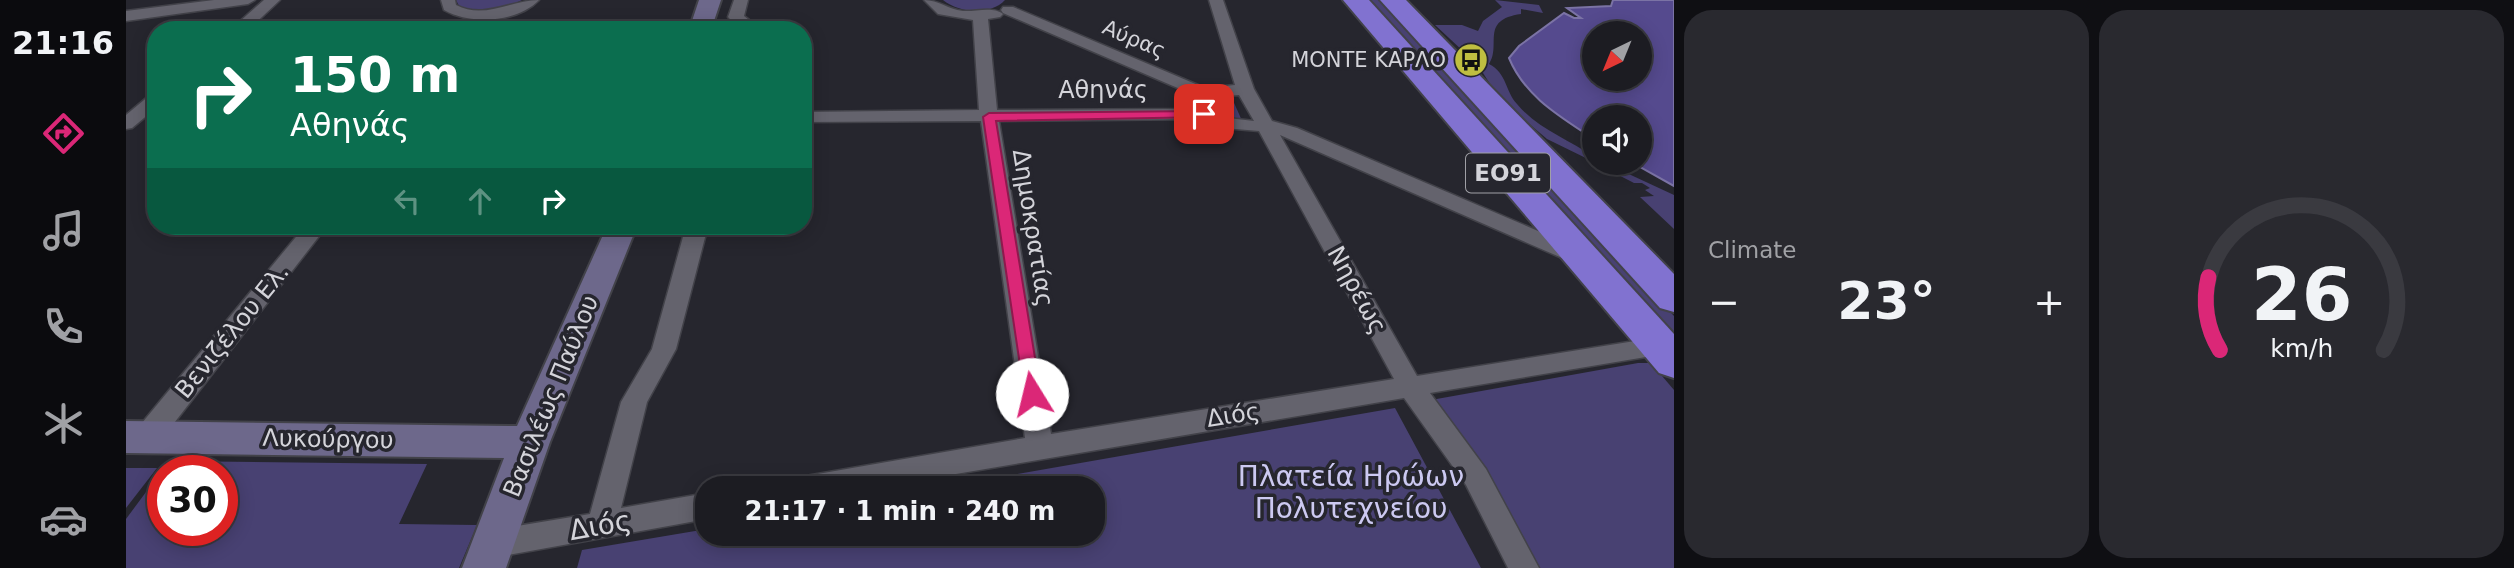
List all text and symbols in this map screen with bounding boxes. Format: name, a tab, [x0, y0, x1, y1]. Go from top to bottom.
street label: Αύρας	[1099, 15, 1169, 63]
north arrow	[1582, 21, 1652, 91]
map controls	[1582, 21, 1652, 175]
text: 21:16	[12, 24, 114, 62]
bus stop icon: ΜΟΝΤΕ ΚΑΡΛΟ	[1452, 41, 1490, 79]
text: 150 m	[290, 47, 460, 104]
place label: ΜΟΝΤΕ ΚΑΡΛΟ	[1291, 48, 1446, 72]
icon: right	[175, 49, 266, 140]
street label: Αθηνάς	[1058, 76, 1148, 104]
pin	[1174, 84, 1234, 144]
icon: arrive	[1185, 95, 1223, 133]
button: sound	[1582, 105, 1652, 175]
text: Αθηνάς	[290, 106, 410, 144]
icon: directions	[39, 109, 88, 158]
street label: Δημοκρατίας	[1007, 147, 1059, 309]
road number: ΕΟ91	[1466, 154, 1550, 192]
icon: left	[388, 182, 426, 220]
icon: ahead	[461, 182, 499, 220]
icon: right	[534, 182, 572, 220]
icon: music	[39, 206, 88, 255]
text: Climate	[1708, 237, 1797, 263]
street label: Νηρέως	[1322, 241, 1392, 339]
text: 26	[2251, 252, 2352, 337]
street label: Βενιζέλου Ελ.	[169, 258, 295, 404]
text: 23°	[1837, 271, 1936, 331]
text: −	[1708, 280, 1740, 324]
text: +	[2033, 280, 2065, 324]
street label: Βασιλέως Παύλου	[498, 291, 604, 501]
icon: phone	[39, 302, 88, 351]
text: km/h	[2270, 334, 2333, 363]
position arrow	[995, 357, 1069, 431]
street label: Διός	[1204, 397, 1262, 433]
icon: climate	[39, 399, 88, 448]
street label: Λυκούργου	[262, 424, 394, 454]
speed limit sign: 30	[147, 455, 238, 546]
park label: Πλατεία Ηρώων Πολυτεχνείου	[1238, 460, 1464, 525]
icon: car	[39, 495, 88, 544]
text: 21:17 · 1 min · 240 m	[745, 496, 1055, 526]
street label: Διός	[567, 504, 634, 547]

